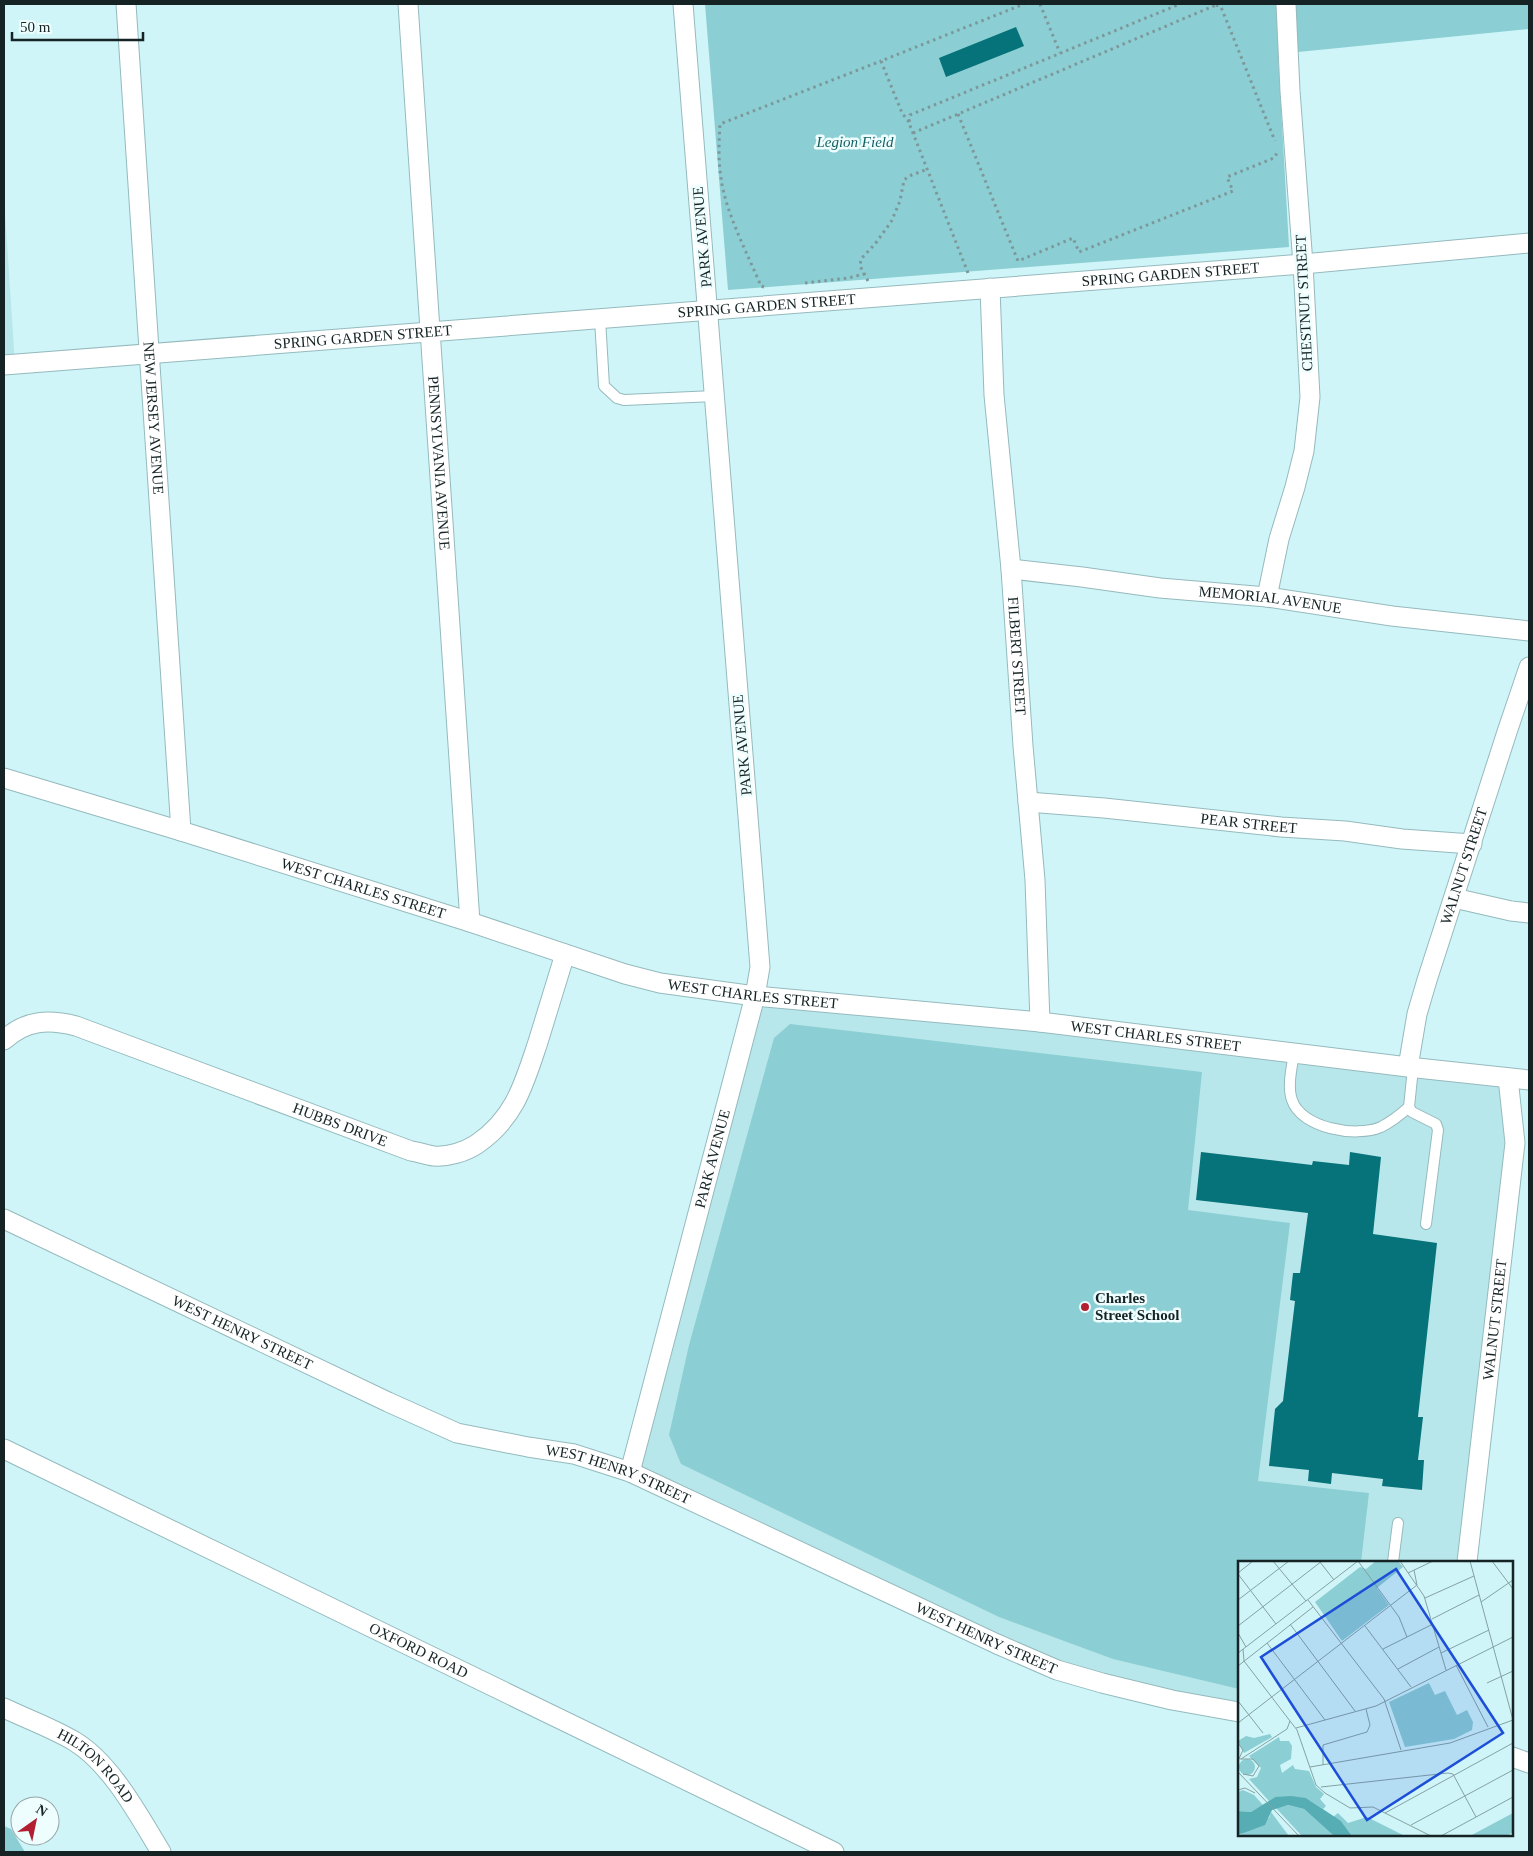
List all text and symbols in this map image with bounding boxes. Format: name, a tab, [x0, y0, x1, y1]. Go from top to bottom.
scale bar	[12, 10, 144, 42]
text: 50 m	[20, 19, 51, 35]
park label: Legion Field	[815, 134, 894, 150]
street label: PARK AVENUE	[690, 186, 714, 288]
street label: CHESTNUT STREET	[1292, 234, 1316, 372]
street label: SPRING GARDEN STREET	[1081, 259, 1260, 289]
street label: SPRING GARDEN STREET	[677, 291, 856, 321]
street label: SPRING GARDEN STREET	[273, 322, 453, 352]
street label: NEW JERSEY AVENUE	[140, 341, 167, 495]
street label: PENNSYLVANIA AVENUE	[425, 375, 453, 551]
street label: MEMORIAL AVENUE	[1198, 583, 1343, 616]
street label: FILBERT STREET	[1005, 596, 1029, 716]
street label: PARK AVENUE	[730, 694, 754, 796]
street label: WALNUT STREET	[1437, 806, 1490, 926]
street label: PEAR STREET	[1200, 810, 1298, 836]
street label: WEST CHARLES STREET	[279, 855, 448, 922]
street label: WEST CHARLES STREET	[667, 976, 839, 1012]
street label: WEST CHARLES STREET	[1070, 1018, 1242, 1054]
street label: HUBBS DRIVE	[291, 1100, 390, 1150]
street label: PARK AVENUE	[692, 1108, 733, 1210]
street label: WALNUT STREET	[1480, 1258, 1510, 1381]
place label: Charles Street School	[1095, 1290, 1179, 1323]
street label: WEST HENRY STREET	[170, 1292, 315, 1373]
marker: Charles Street School	[1079, 1301, 1091, 1313]
street label: WEST HENRY STREET	[544, 1442, 693, 1507]
inset map	[1238, 1561, 1513, 1836]
street label: WEST HENRY STREET	[913, 1599, 1060, 1677]
street label: OXFORD ROAD	[367, 1620, 471, 1681]
street label: HILTON ROAD	[55, 1725, 137, 1806]
north arrow	[10, 1796, 60, 1846]
text: N	[33, 1801, 50, 1820]

